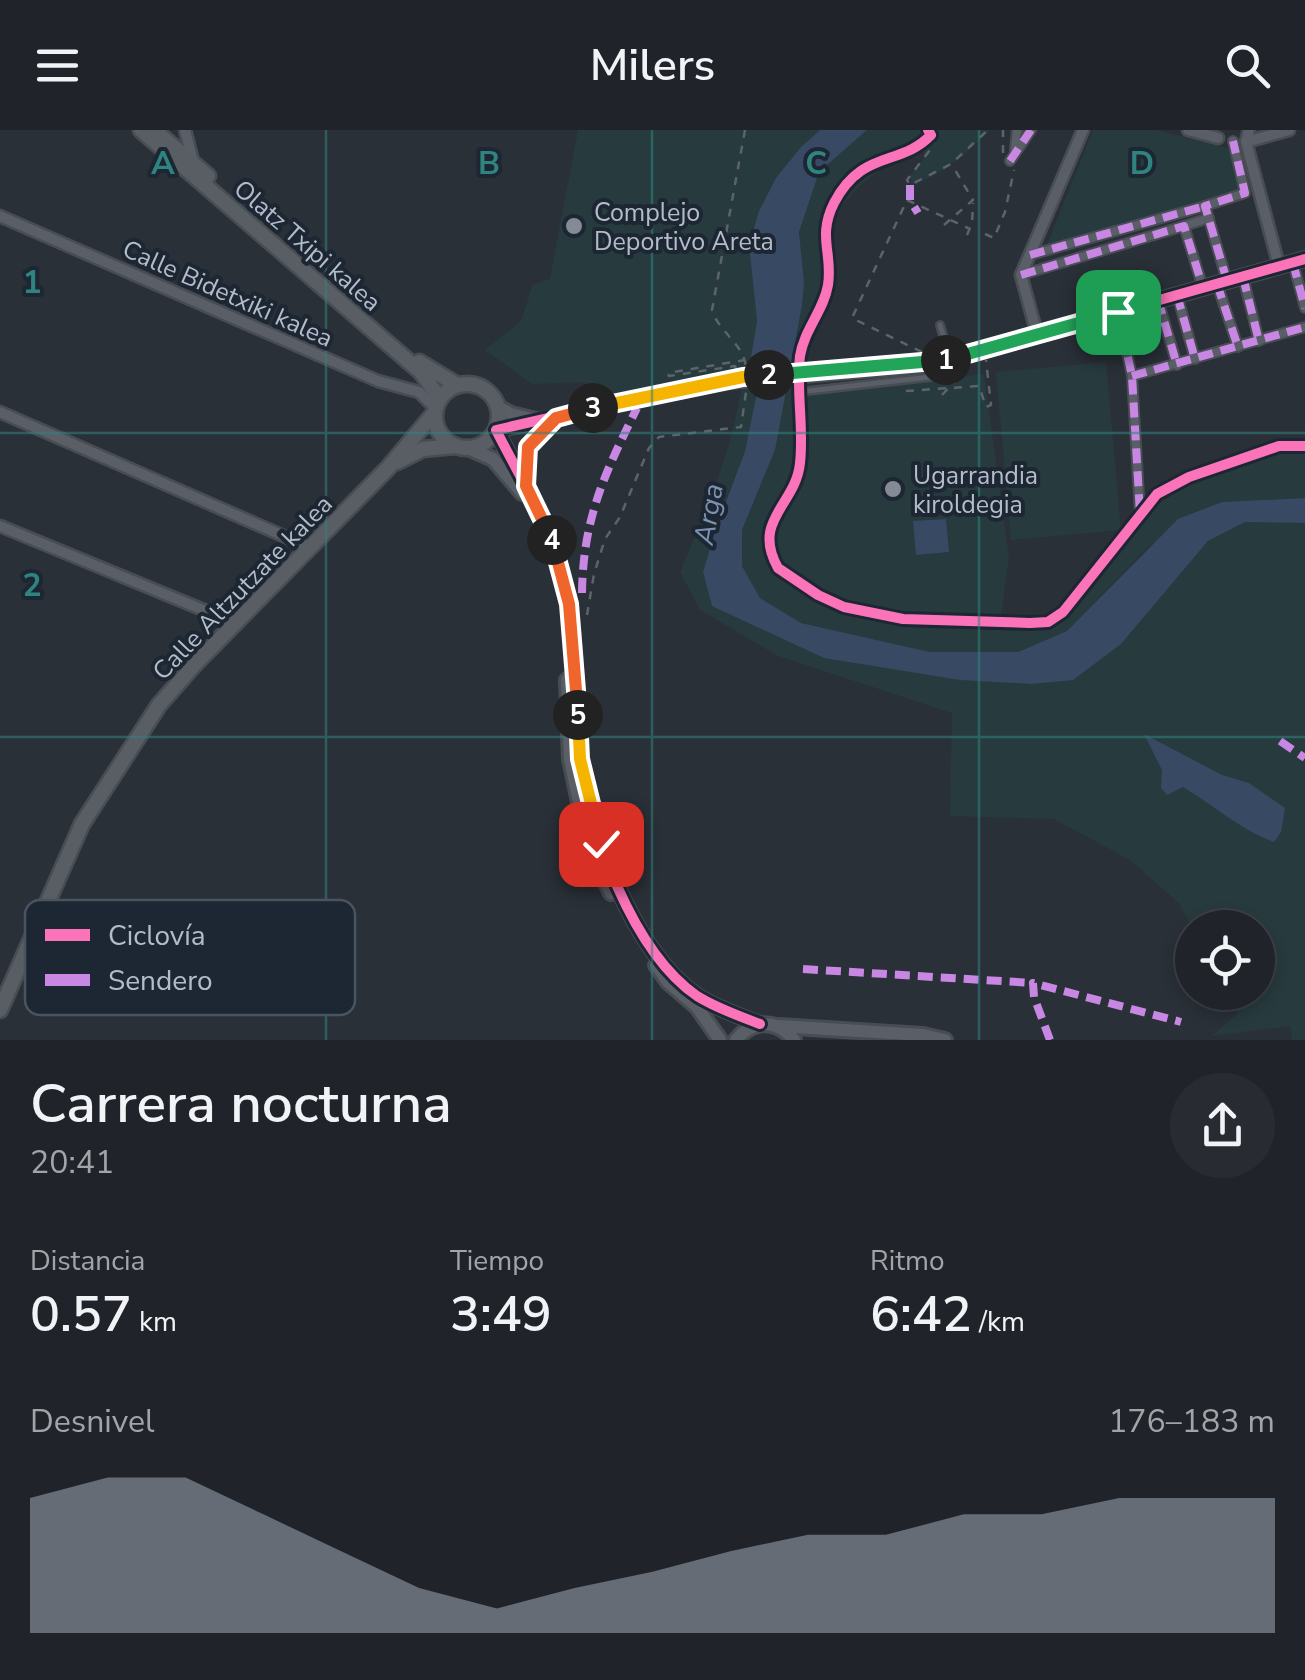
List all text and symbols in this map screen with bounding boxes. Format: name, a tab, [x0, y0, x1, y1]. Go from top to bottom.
text: Milers	[590, 35, 715, 96]
icon: menu	[30, 38, 85, 93]
icon: search	[1220, 38, 1275, 93]
text: A	[151, 142, 175, 185]
text: B	[478, 142, 500, 185]
text: C	[805, 142, 827, 185]
text: D	[1130, 142, 1154, 185]
street label: Olatz Txipi kalea	[226, 172, 388, 319]
place label: Complejo Deportivo Areta	[594, 196, 774, 259]
marker: Complejo Deportivo Areta	[563, 215, 585, 237]
street label: Calle Bidetxiki kalea	[117, 232, 338, 356]
text: 1	[22, 261, 42, 304]
pin	[1076, 270, 1161, 355]
icon: arrive	[1091, 285, 1146, 340]
pin: 1	[921, 335, 971, 385]
text: 1	[938, 341, 954, 379]
pin: 2	[744, 350, 794, 400]
text: 2	[761, 356, 777, 394]
pin: 3	[568, 383, 618, 433]
text: 3	[585, 389, 601, 427]
place label: Ugarrandia kiroldegia	[913, 459, 1038, 522]
marker: Ugarrandia kiroldegia	[882, 478, 904, 500]
water label: Arga	[685, 481, 733, 549]
street label: Calle Altzutzate kalea	[145, 488, 340, 688]
pin: 4	[527, 515, 577, 565]
text: 4	[544, 521, 560, 559]
text: 2	[22, 564, 42, 607]
pin: 5	[553, 690, 603, 740]
text: 5	[570, 696, 586, 734]
pin	[559, 802, 644, 887]
icon: check	[574, 817, 629, 872]
legend	[25, 900, 355, 1015]
map controls	[1175, 910, 1275, 1010]
button: locate	[1175, 910, 1275, 1010]
text: Ciclovía	[108, 917, 206, 955]
text: Sendero	[108, 962, 213, 1000]
text: Carrera nocturna	[30, 1066, 452, 1141]
button: share	[1170, 1073, 1275, 1178]
text: 20:41	[30, 1141, 114, 1184]
text: Distancia	[30, 1242, 145, 1280]
text: Tiempo	[450, 1242, 544, 1280]
text: Ritmo	[870, 1242, 945, 1280]
text: 0.57	[30, 1280, 132, 1349]
text: 3:49	[450, 1280, 552, 1349]
text: 6:42	[870, 1280, 972, 1349]
text: km	[132, 1303, 177, 1341]
text: /km	[972, 1303, 1025, 1341]
text: Desnivel	[30, 1400, 155, 1443]
text: 176–183 m	[1108, 1400, 1275, 1443]

